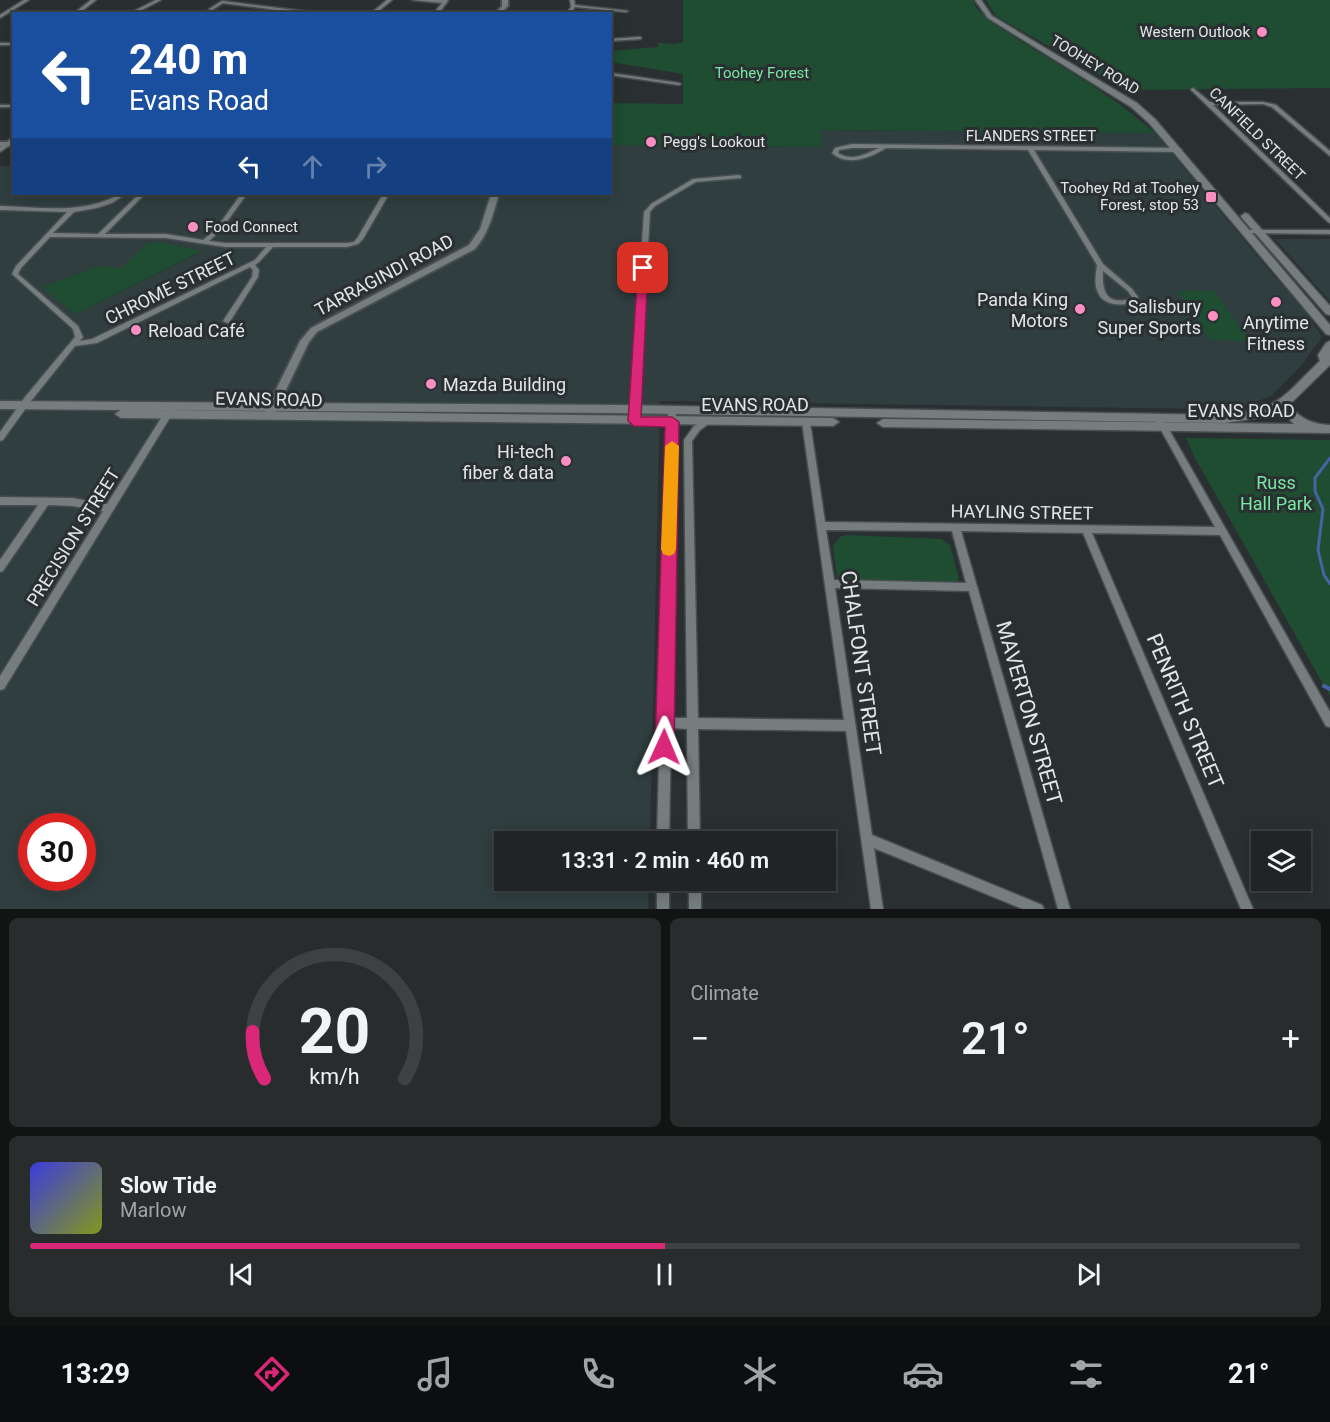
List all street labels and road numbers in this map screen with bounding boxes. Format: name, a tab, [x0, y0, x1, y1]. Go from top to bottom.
street label: TOOHEY ROAD	[1047, 31, 1143, 99]
street label: CANFIELD STREET	[1205, 84, 1309, 184]
street label: FLANDERS STREET	[966, 127, 1096, 145]
street label: TARRAGINDI ROAD	[311, 230, 457, 320]
street label: CHROME STREET	[101, 247, 239, 329]
street label: EVANS ROAD	[215, 388, 323, 410]
street label: EVANS ROAD	[701, 394, 809, 415]
street label: EVANS ROAD	[1187, 400, 1295, 421]
street label: PRECISION STREET	[22, 464, 124, 610]
street label: HAYLING STREET	[950, 500, 1094, 524]
street label: CHALFONT STREET	[836, 569, 886, 757]
street label: MAVERTON STREET	[991, 618, 1067, 808]
street label: PENRITH STREET	[1142, 630, 1229, 792]

